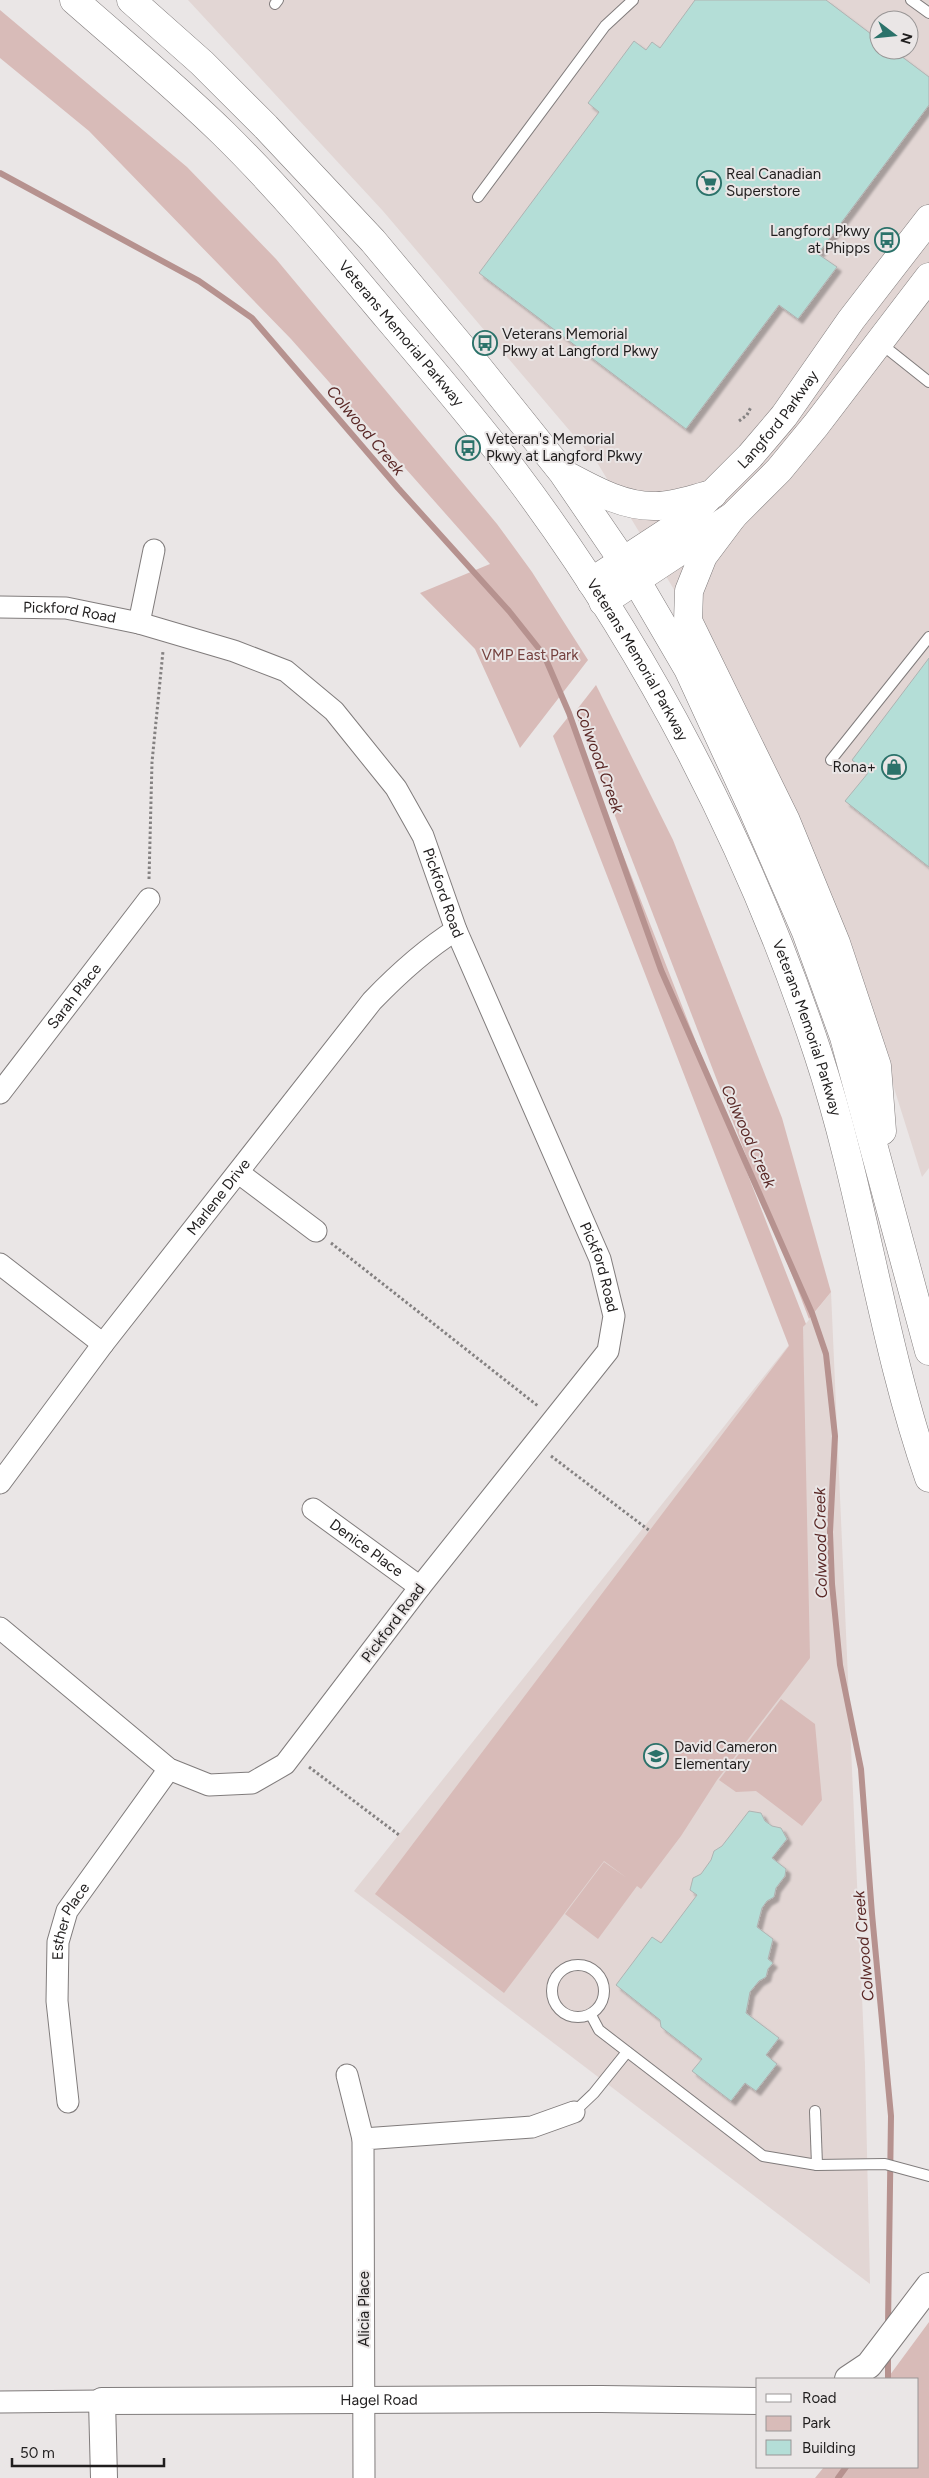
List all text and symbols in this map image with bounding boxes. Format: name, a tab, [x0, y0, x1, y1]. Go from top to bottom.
north arrow	[869, 10, 919, 60]
text: N	[896, 31, 916, 46]
place label: Real Canadian Superstore	[726, 165, 821, 200]
supermarket icon: Real Canadian Superstore	[696, 170, 722, 196]
place label: Langford Pkwy at Phipps	[770, 222, 870, 257]
bus stop icon: Langford Pkwy at Phipps	[874, 227, 900, 253]
street label: Veterans Memorial Parkway	[335, 257, 468, 410]
place label: Veterans Memorial Pkwy at Langford Pkwy	[502, 325, 658, 360]
bus stop icon: Veterans Memorial Pkwy at Langford Pkwy	[472, 330, 498, 356]
street label: Langford Parkway	[734, 367, 822, 472]
water label: Colwood Creek	[323, 382, 409, 480]
place label: Veteran's Memorial Pkwy at Langford Pkwy	[486, 430, 642, 465]
bus stop icon: Veteran's Memorial Pkwy at Langford Pkwy	[455, 435, 481, 461]
street label: Veterans Memorial Parkway	[583, 576, 692, 744]
street label: Pickford Road	[23, 598, 118, 627]
park label: VMP East Park	[482, 646, 579, 664]
water label: Colwood Creek	[572, 705, 628, 817]
shop icon: Rona+	[881, 754, 907, 780]
place label: Rona+	[833, 758, 876, 776]
street label: Pickford Road	[419, 846, 467, 941]
street label: Veterans Memorial Parkway	[768, 937, 845, 1118]
street label: Sarah Place	[44, 960, 105, 1033]
water label: Colwood Creek	[717, 1082, 780, 1192]
street label: Marlene Drive	[183, 1155, 254, 1239]
street label: Pickford Road	[576, 1219, 622, 1314]
water label: Colwood Creek	[810, 1486, 831, 1599]
street label: Denice Place	[326, 1515, 407, 1581]
street label: Pickford Road	[358, 1580, 428, 1666]
place label: David Cameron Elementary	[674, 1738, 777, 1773]
school or university icon: David Cameron Elementary	[643, 1743, 669, 1769]
street label: Esther Place	[49, 1879, 93, 1960]
water label: Colwood Creek	[849, 1889, 878, 2002]
street label: Alicia Place	[355, 2271, 373, 2347]
legend	[756, 2378, 919, 2468]
text: Road	[802, 2389, 837, 2407]
street label: Hagel Road	[340, 2391, 418, 2409]
text: Park	[802, 2414, 831, 2432]
scale bar	[12, 2436, 165, 2468]
text: Building	[802, 2439, 856, 2457]
text: 50 m	[20, 2444, 55, 2462]

